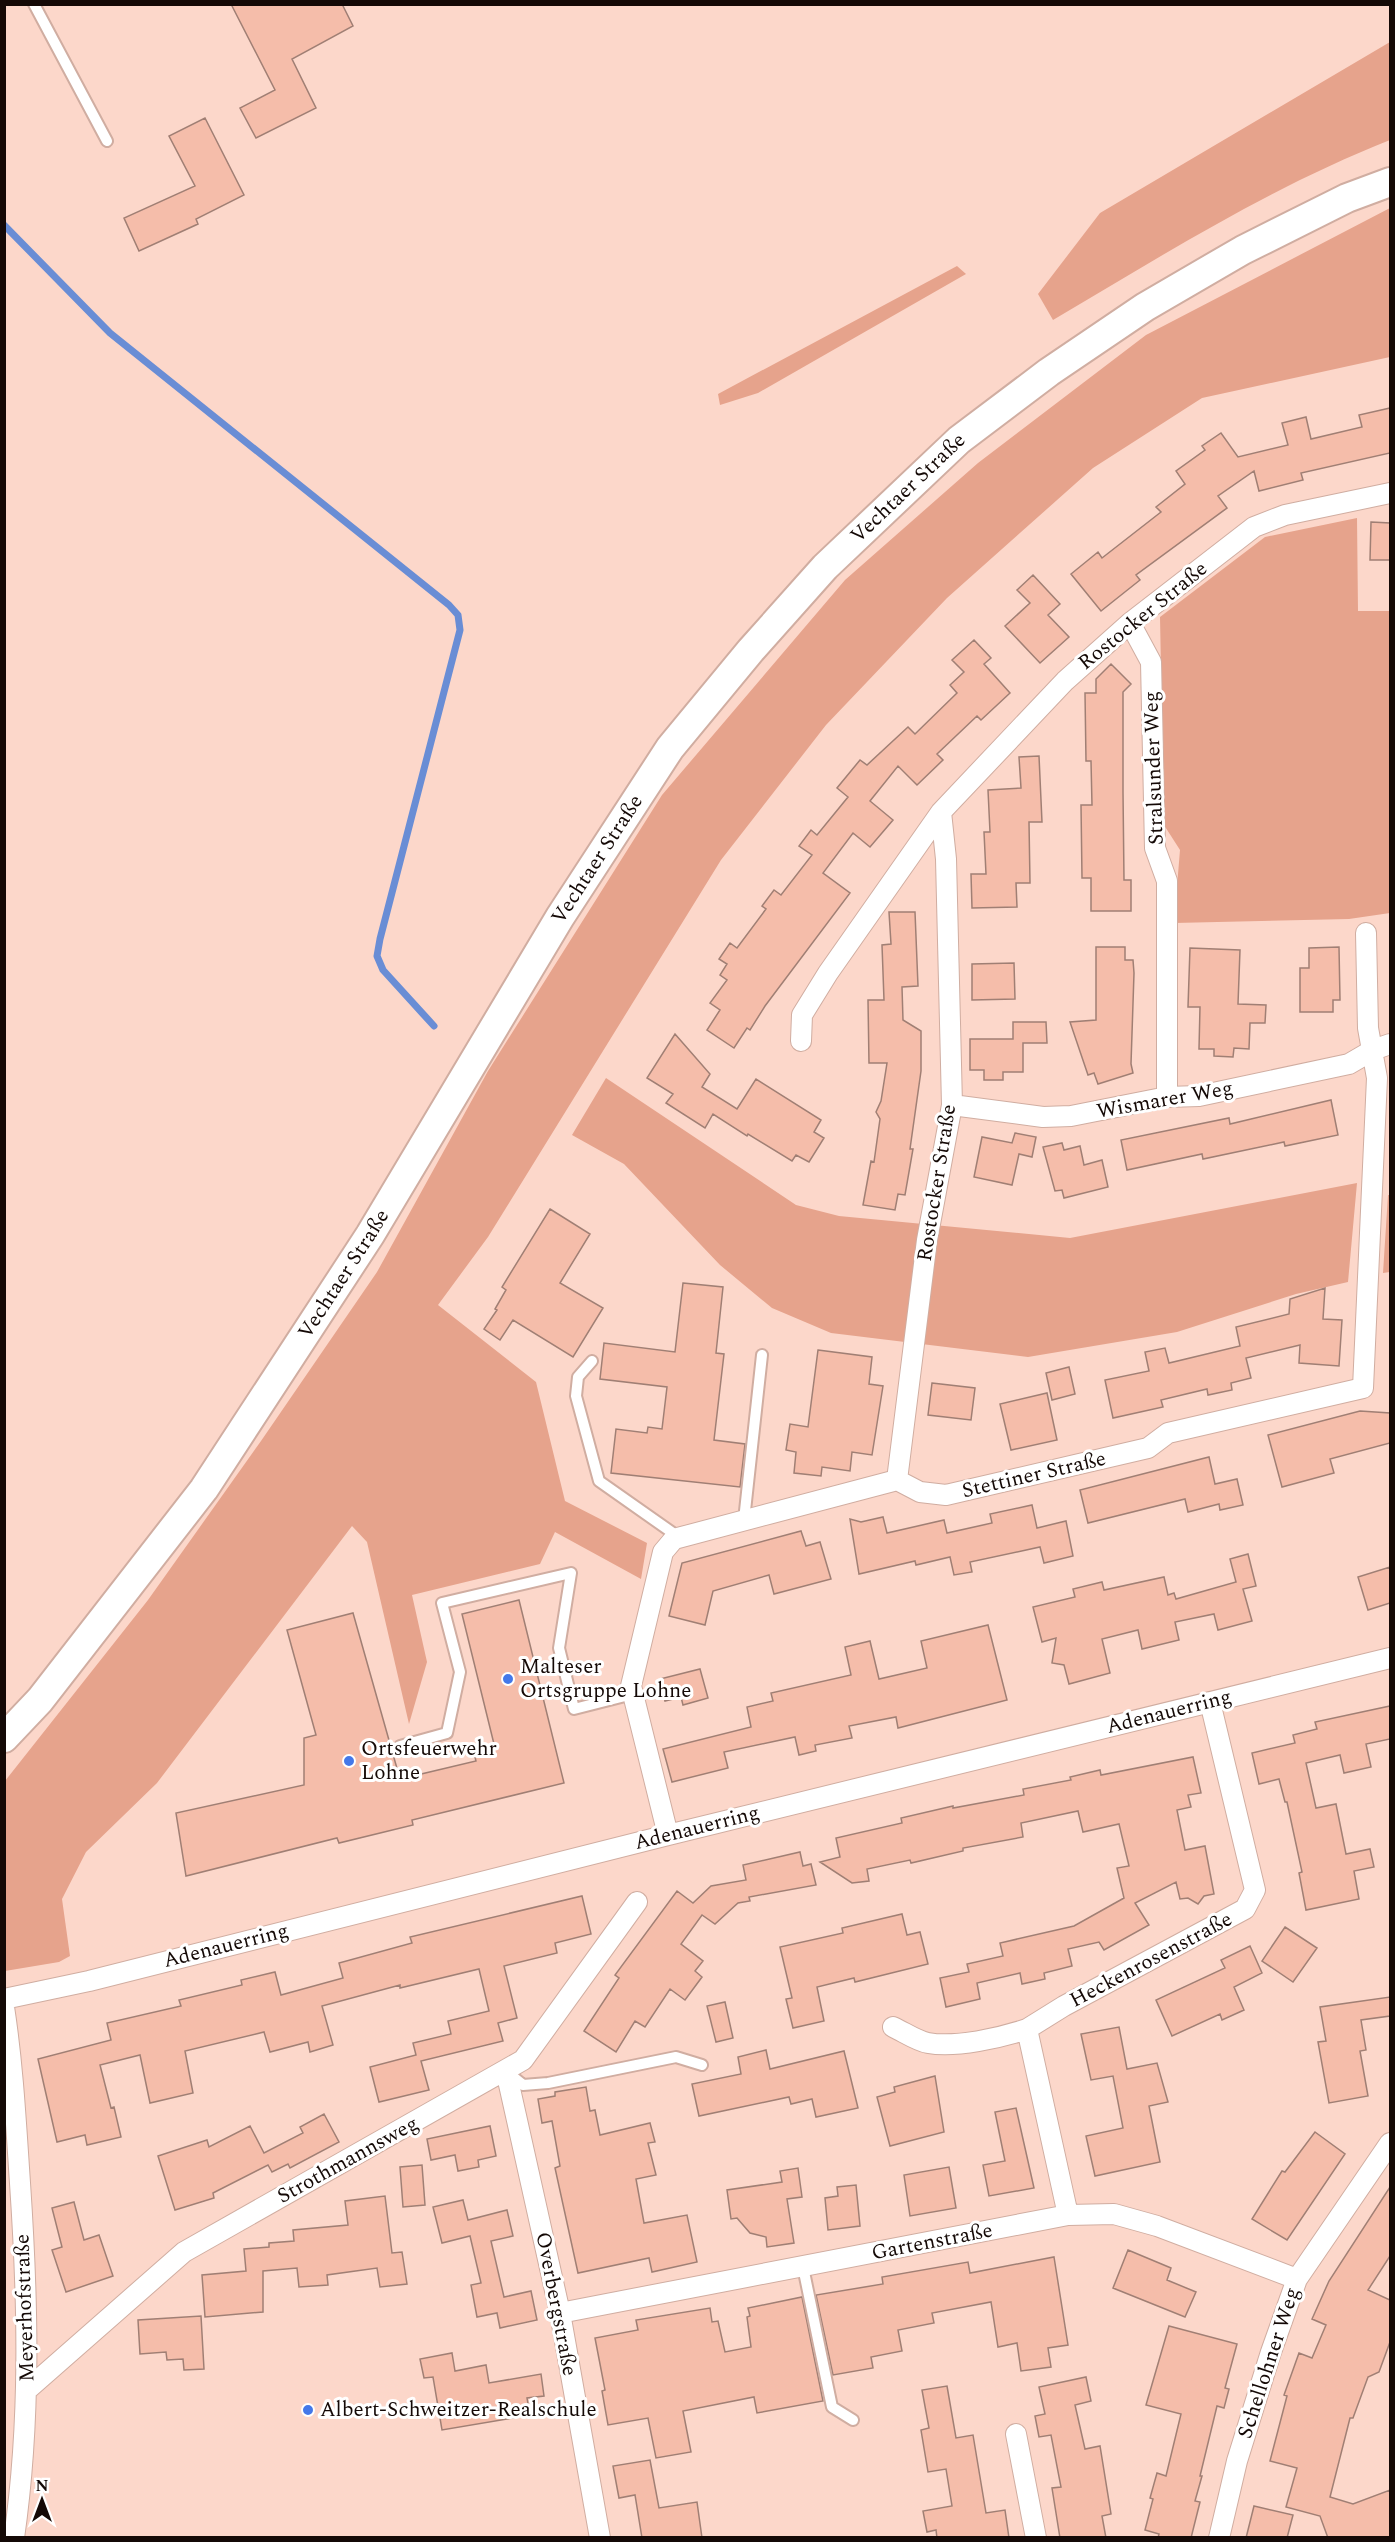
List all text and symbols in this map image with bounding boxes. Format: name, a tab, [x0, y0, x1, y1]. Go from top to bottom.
street label: Vechtaer Straße	[843, 425, 973, 551]
street label: Rostocker Straße	[1071, 554, 1215, 678]
street label: Stralsunder Weg	[1135, 690, 1173, 846]
street label: Vechtaer Straße	[543, 788, 651, 931]
street label: Wismarer Weg	[1094, 1072, 1236, 1128]
street label: Rostocker Straße	[909, 1102, 965, 1264]
street label: Vechtaer Straße	[290, 1203, 398, 1346]
street label: Stettiner Straße	[959, 1443, 1109, 1507]
place label: Malteser Ortsgruppe Lohne	[520, 1651, 692, 1707]
marker: Malteser Ortsgruppe Lohne	[501, 1672, 515, 1686]
street label: Adenauerring	[1103, 1681, 1235, 1743]
place label: Ortsfeuerwehr Lohne	[361, 1733, 497, 1789]
marker: Ortsfeuerwehr Lohne	[342, 1754, 356, 1768]
street label: Adenauerring	[631, 1797, 763, 1859]
street label: Heckenrosenstraße	[1064, 1904, 1238, 2016]
street label: Adenauerring	[160, 1915, 292, 1977]
street label: Strothmannsweg	[271, 2108, 425, 2212]
street label: Gartenstraße	[869, 2215, 995, 2269]
street label: Overbergstraße	[526, 2229, 586, 2379]
street label: Meyerhofstraße	[6, 2234, 44, 2382]
street label: Schellohner Weg	[1229, 2283, 1309, 2443]
place label: Albert-Schweitzer-Realschule	[320, 2394, 597, 2426]
marker: Albert-Schweitzer-Realschule	[301, 2403, 315, 2417]
north arrow	[12, 2470, 72, 2530]
text: N	[35, 2474, 49, 2498]

